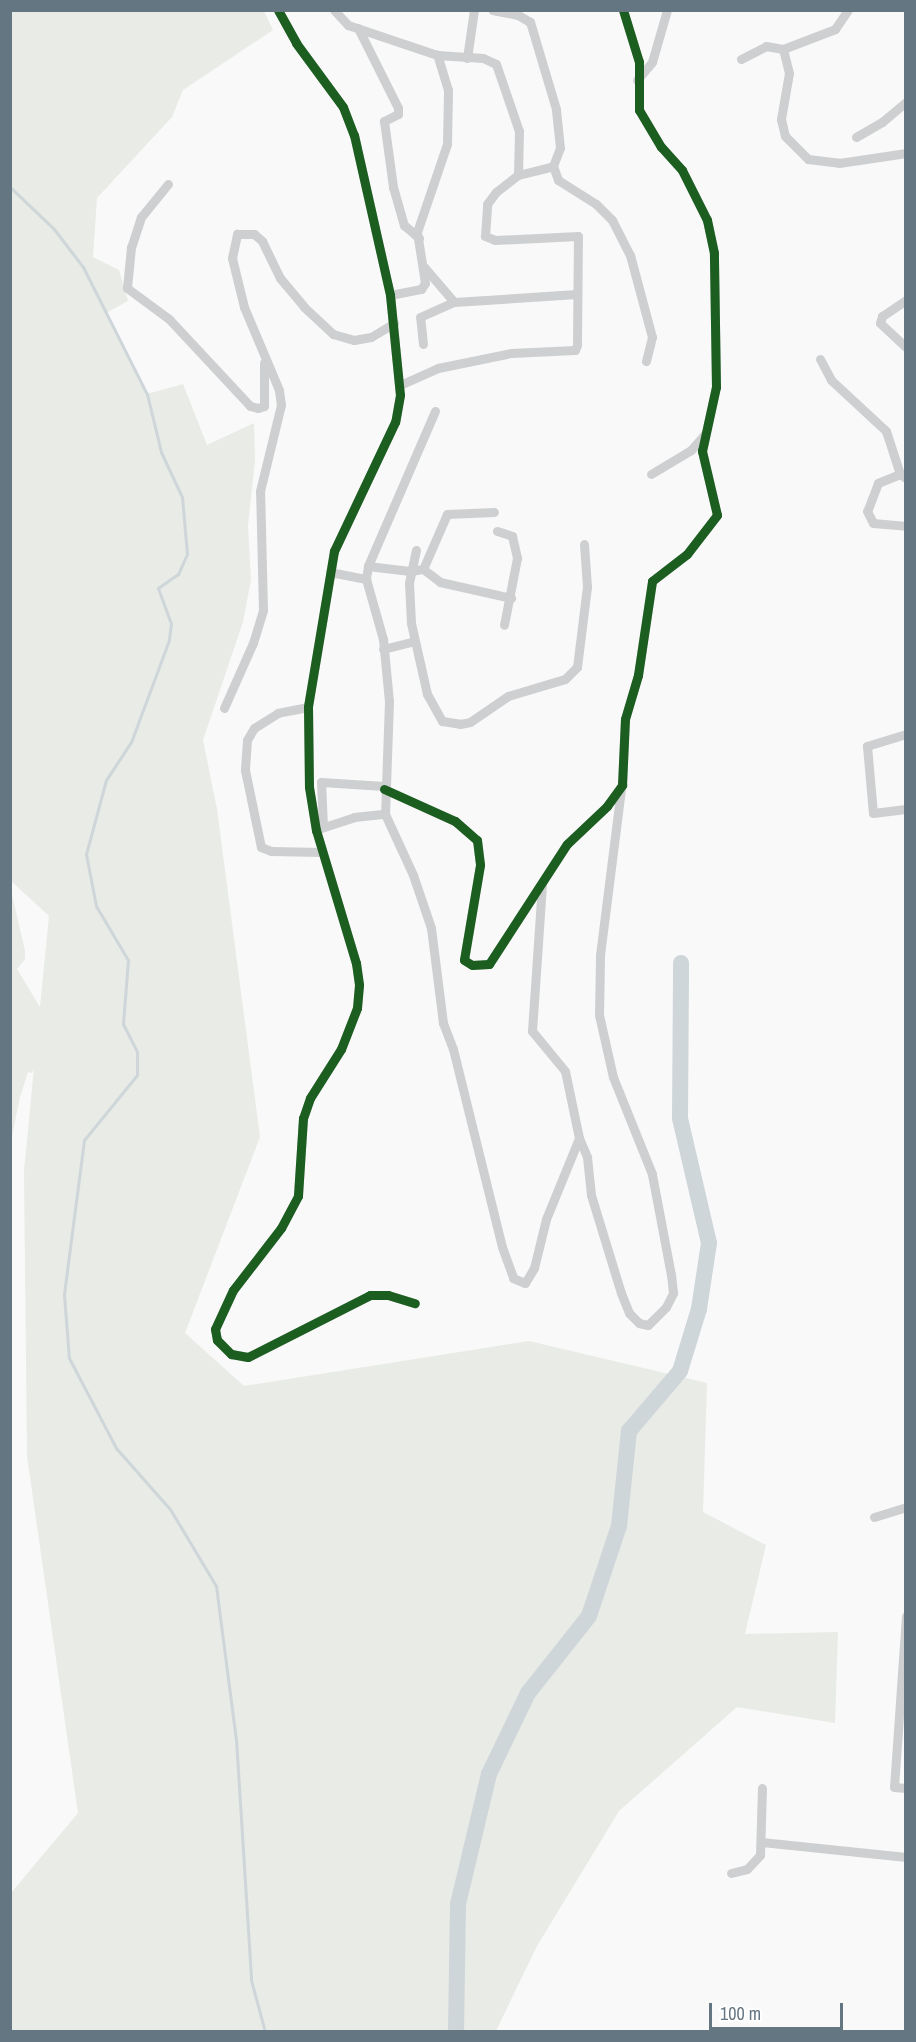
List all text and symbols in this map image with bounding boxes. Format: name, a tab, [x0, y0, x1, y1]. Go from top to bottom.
scale bar	[712, 1991, 846, 2029]
text: 100 m	[720, 2001, 761, 2026]

